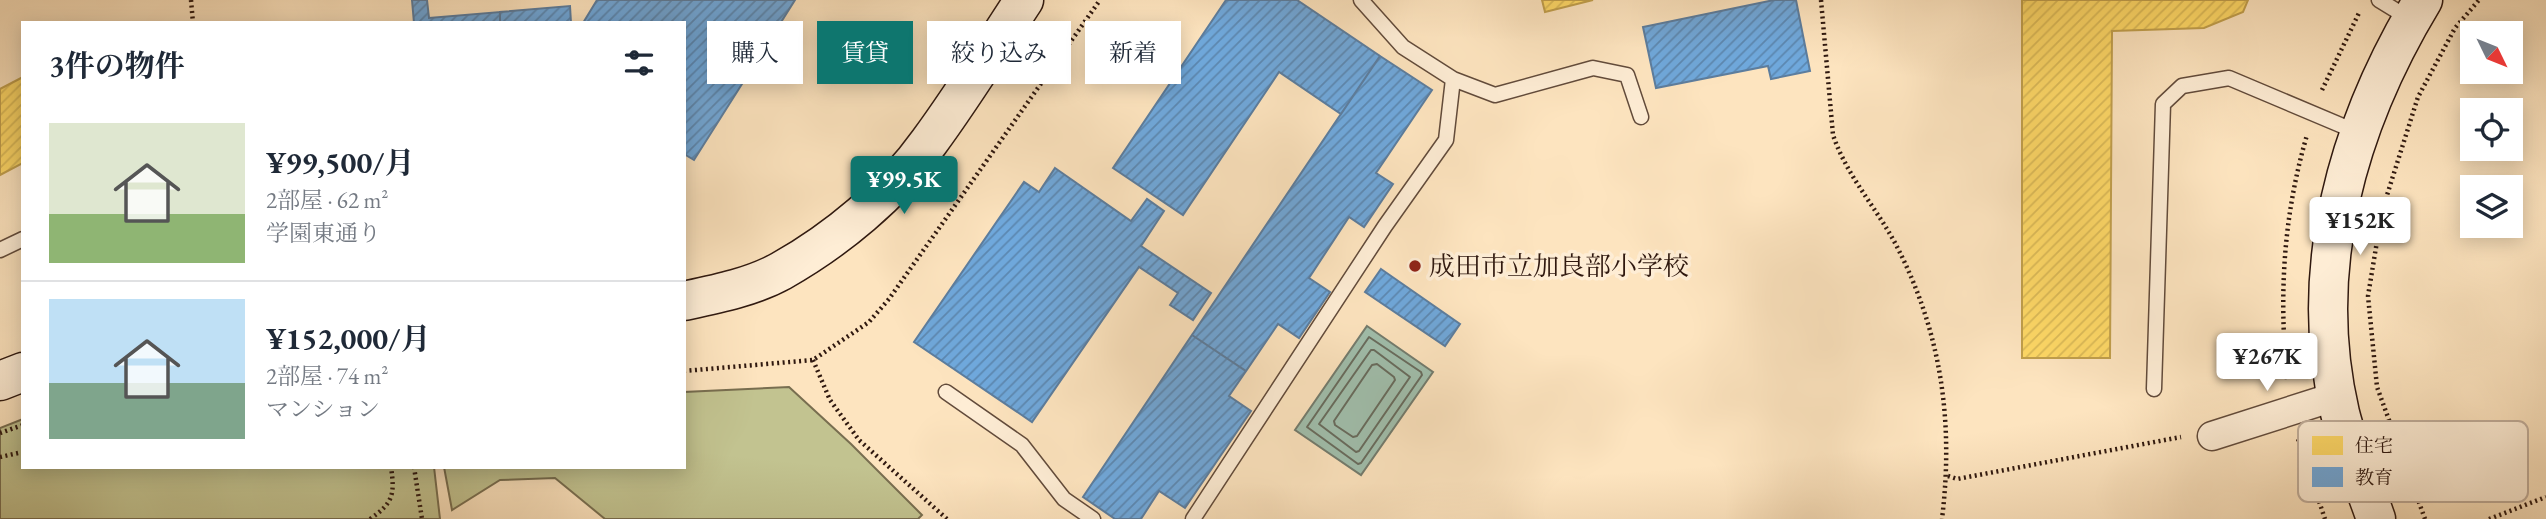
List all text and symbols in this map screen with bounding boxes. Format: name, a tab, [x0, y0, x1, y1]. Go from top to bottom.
chip: 購入	[707, 21, 803, 84]
chip: 賃貸	[817, 21, 913, 84]
chip: 絞り込み	[927, 21, 1071, 84]
chip: 新着	[1085, 21, 1181, 84]
north arrow	[2460, 21, 2524, 84]
map controls	[2460, 21, 2523, 238]
icon: filters	[620, 44, 658, 82]
text: 3件の物件	[49, 46, 185, 85]
button: locate	[2460, 98, 2523, 161]
text: ¥99,500/月	[266, 143, 415, 182]
icon: home	[105, 151, 189, 235]
pin: ¥99.5K	[847, 156, 961, 216]
text: ¥99.5K	[867, 164, 941, 194]
button: layers	[2460, 175, 2523, 238]
text: 2部屋 · 62 m²	[266, 185, 388, 215]
pin: ¥152K	[2311, 198, 2409, 257]
text: ¥152K	[2325, 205, 2395, 235]
text: 学園東通り	[266, 218, 381, 248]
place label: 成田市立加良部小学校	[1429, 249, 1689, 283]
marker: 成田市立加良部小学校	[1407, 258, 1423, 274]
text: ¥152,000/月	[266, 319, 430, 358]
icon: home	[105, 327, 189, 411]
pin: ¥267K	[2218, 334, 2316, 393]
text: ¥267K	[2232, 341, 2302, 371]
text: 2部屋 · 74 m²	[266, 361, 388, 391]
text: マンション	[266, 394, 380, 424]
legend	[2298, 421, 2528, 502]
text: 住宅	[2355, 433, 2393, 458]
text: 教育	[2355, 465, 2393, 490]

